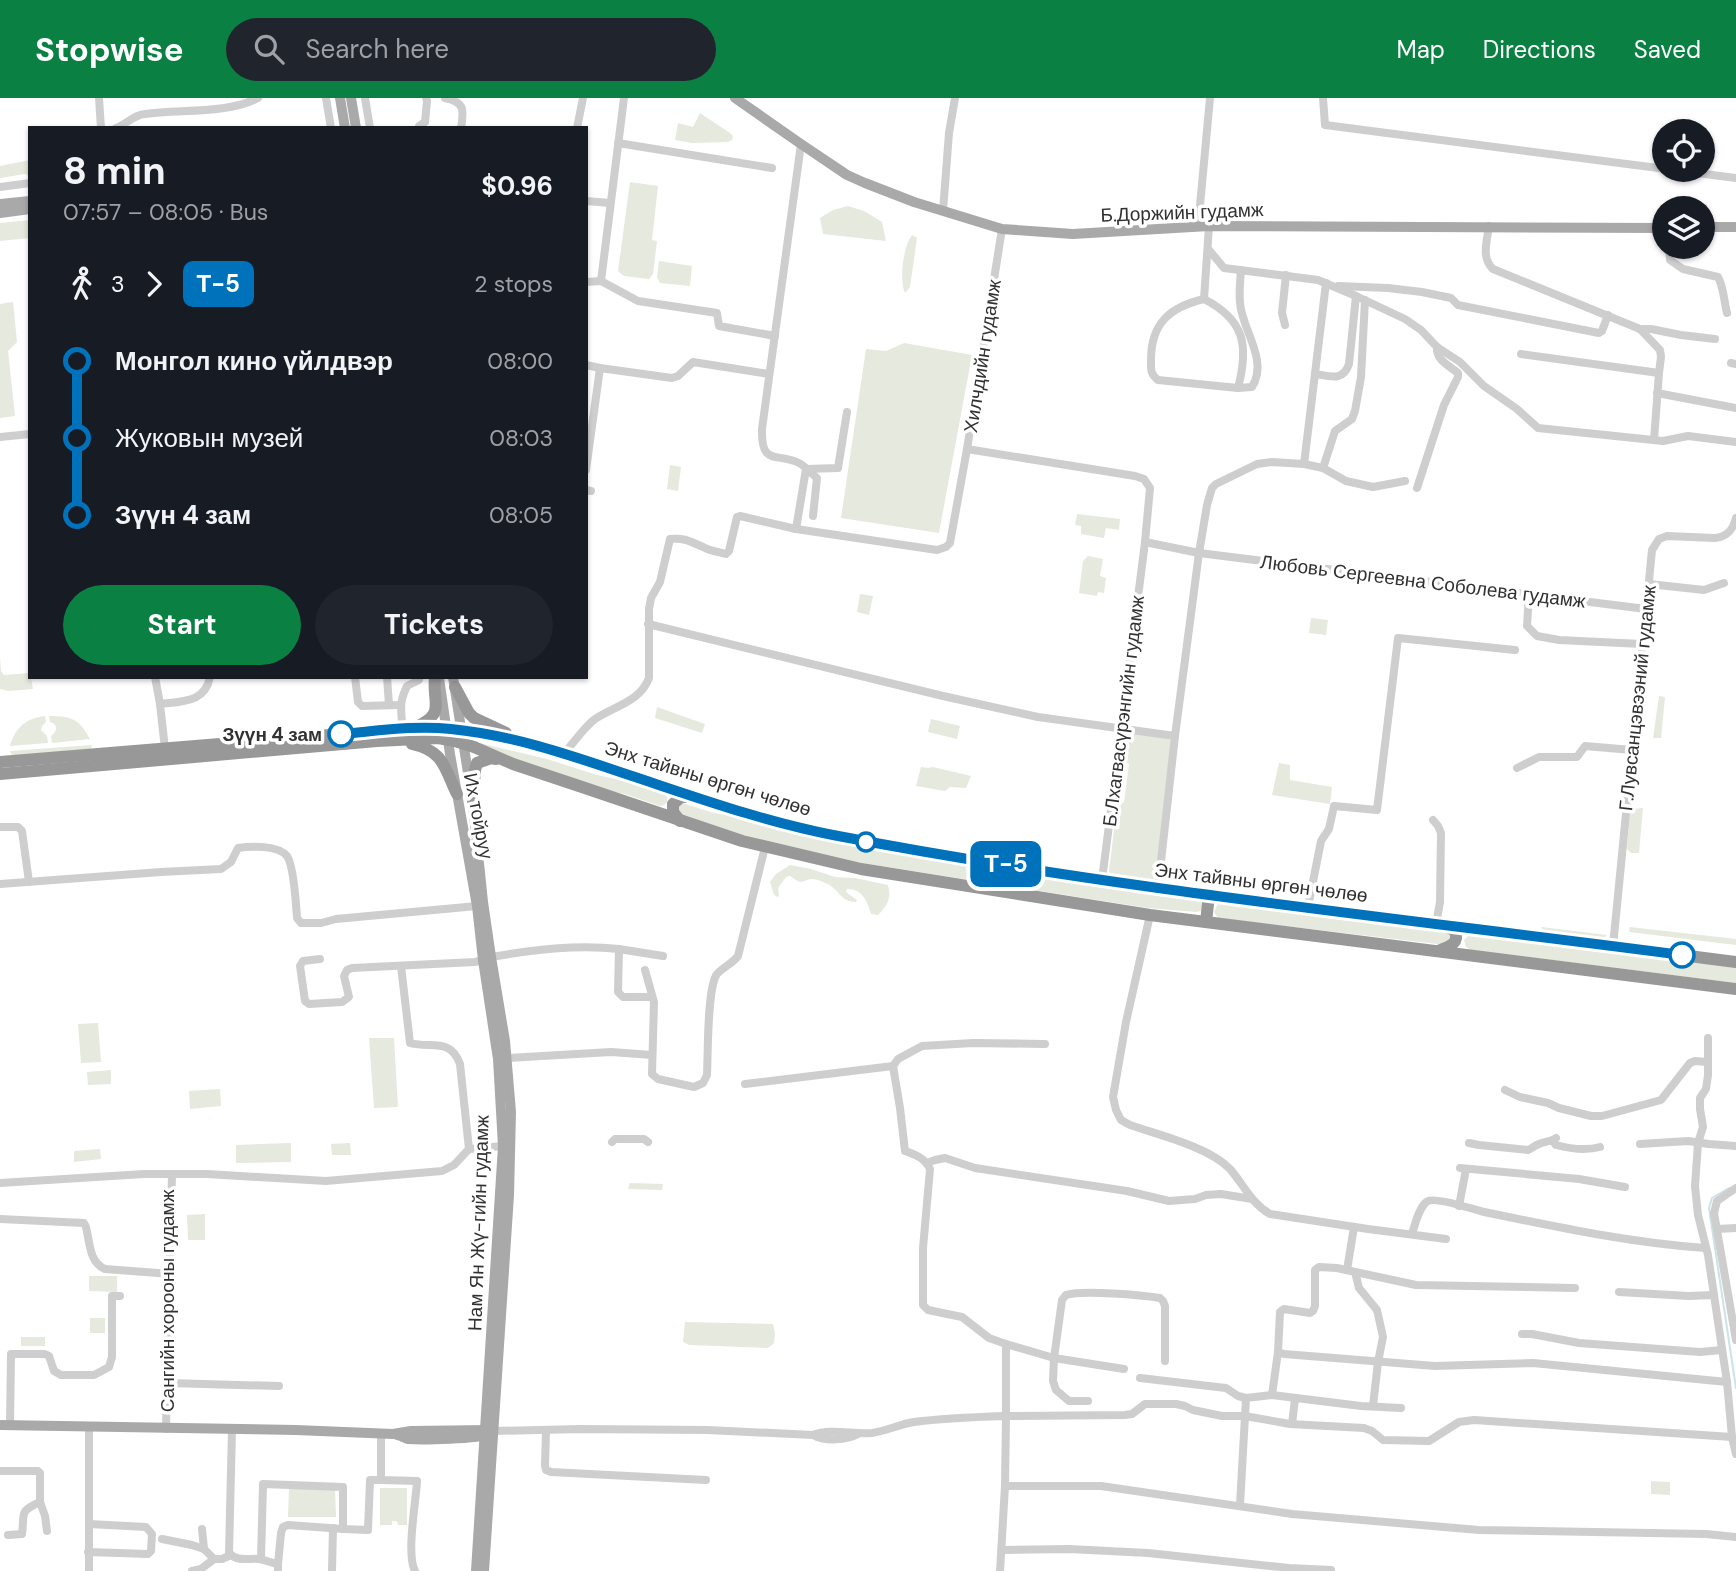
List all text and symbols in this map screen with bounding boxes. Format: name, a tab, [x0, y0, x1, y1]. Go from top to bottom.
search box	[226, 18, 716, 81]
text: Stopwise	[35, 28, 184, 71]
icon: search	[250, 30, 288, 68]
text: Search here	[306, 32, 449, 66]
text: Map	[1397, 34, 1445, 65]
text: Directions	[1483, 34, 1596, 65]
text: Saved	[1634, 34, 1701, 65]
map controls	[1652, 119, 1715, 259]
button: locate	[1652, 119, 1715, 182]
text: 8 min	[63, 146, 166, 196]
text: $0.96	[481, 169, 553, 203]
button: layers	[1652, 196, 1715, 259]
text: 07:57 – 08:05 · Bus	[63, 197, 268, 227]
street label: Б.Доржийн гудамж	[1100, 197, 1264, 228]
icon: walk	[63, 265, 101, 303]
icon: forward	[135, 265, 173, 303]
text: Т-5	[197, 268, 240, 299]
text: 3	[111, 269, 125, 299]
text: 2 stops	[474, 269, 553, 299]
street label: Хилчдийн гудамж	[958, 277, 1007, 435]
text: Монгол кино үйлдвэр	[115, 344, 393, 378]
text: 08:00	[487, 346, 553, 376]
text: Жуковын музей	[115, 421, 303, 455]
text: 08:03	[489, 423, 553, 453]
text: Зүүн 4 зам	[115, 498, 251, 532]
text: 08:05	[489, 500, 553, 530]
street label: Любовь Сергеевна Соболева гудамж	[1259, 549, 1587, 614]
street label: Г.Лувсанцэвээний гудамж	[1613, 584, 1662, 812]
button: Start	[63, 585, 301, 665]
button: Tickets	[315, 585, 553, 665]
street label: Б.Лхагвасүрэнгийн гудамж	[1097, 594, 1150, 828]
marker: Зүүн 4 зам	[328, 721, 354, 747]
place label: Зүүн 4 зам	[222, 722, 322, 747]
street label: Энх тайвны өргөн чөлөө	[602, 735, 814, 822]
street label: Их тойруу	[458, 771, 499, 862]
unlabelled marker	[856, 832, 876, 852]
line badge: Т-5	[966, 841, 1046, 887]
text: Т-5	[984, 848, 1028, 879]
street label: Энх тайвны өргөн чөлөө	[1153, 857, 1369, 908]
unlabelled marker	[1669, 942, 1695, 968]
street label: Нам Ян Жү-гийн гудамж	[462, 1114, 495, 1331]
street label: Сангийн хорооны гудамж	[155, 1189, 180, 1412]

